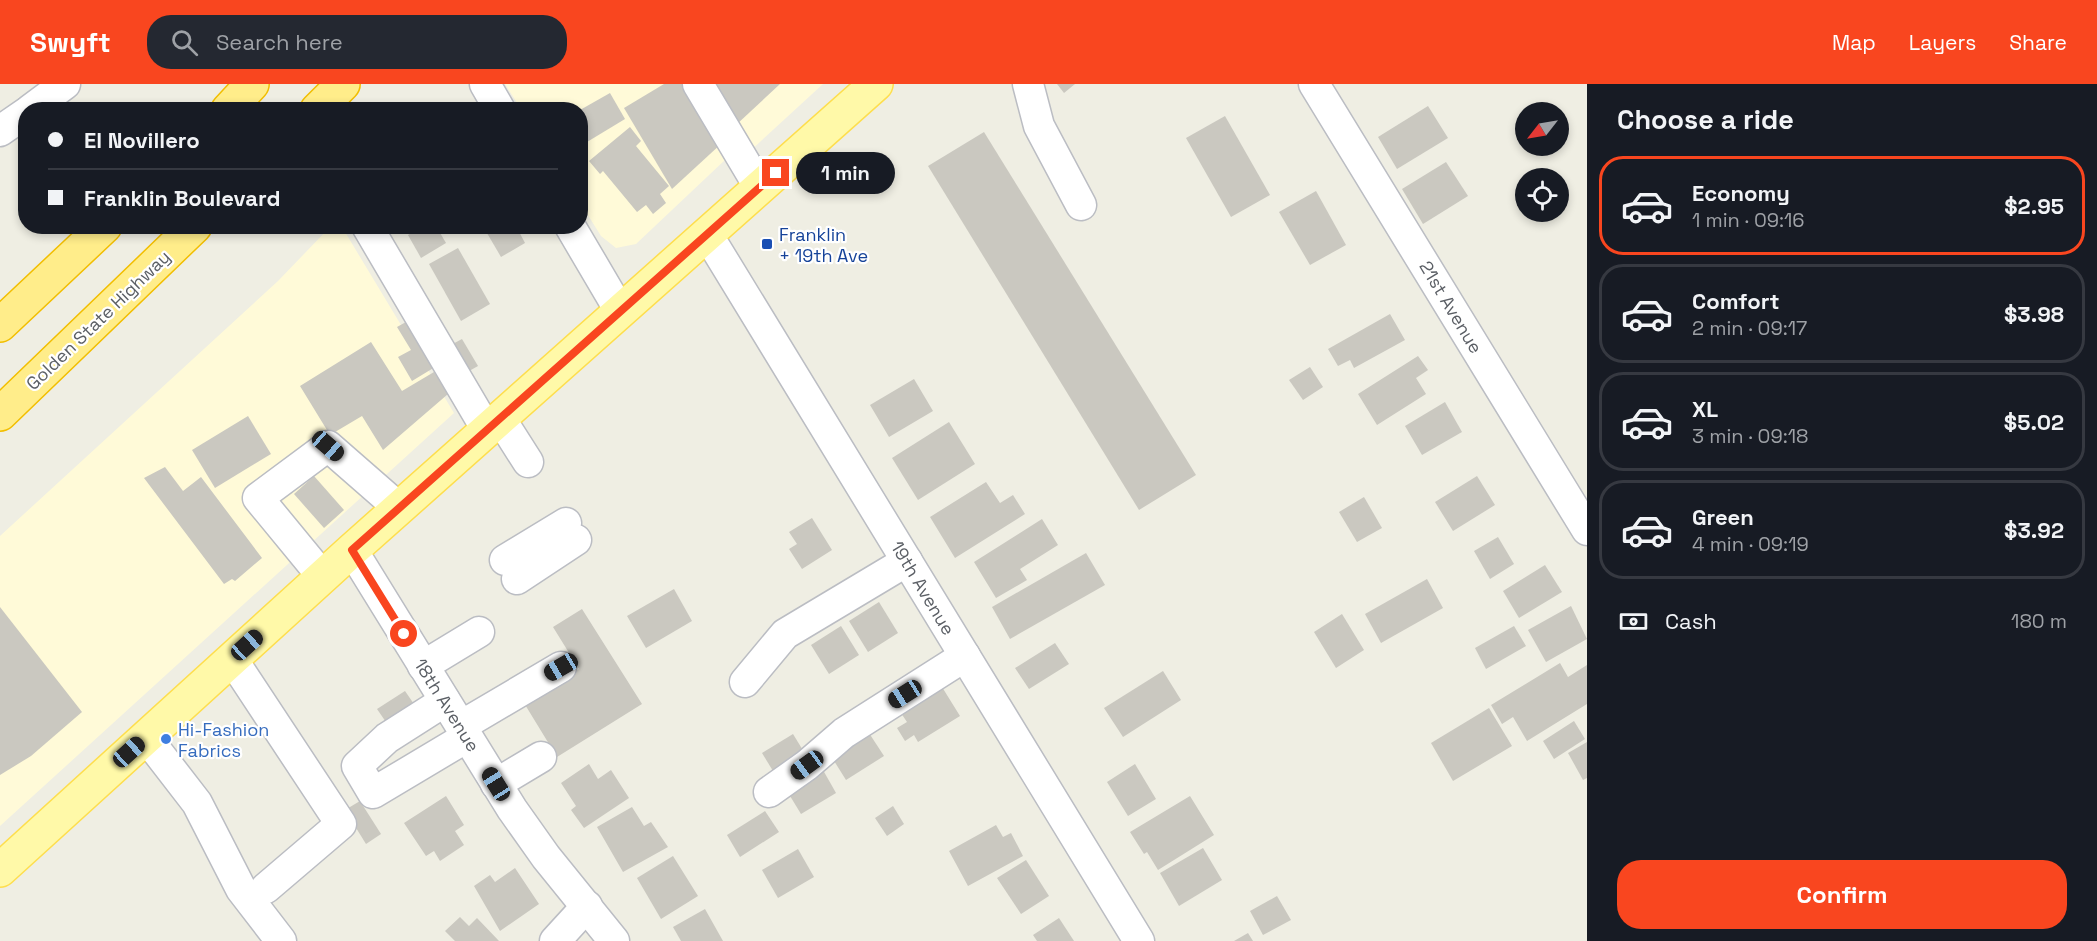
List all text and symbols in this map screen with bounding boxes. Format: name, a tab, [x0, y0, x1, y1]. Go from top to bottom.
search box	[147, 15, 567, 69]
text: Swyft	[30, 24, 111, 60]
icon: search	[168, 26, 201, 59]
text: Search here	[216, 28, 343, 56]
text: Map	[1832, 29, 1876, 56]
text: Layers	[1909, 29, 1976, 56]
text: Share	[2009, 29, 2067, 56]
north arrow	[1515, 102, 1569, 156]
map controls	[1515, 102, 1569, 222]
text: Choose a ride	[1617, 102, 1794, 137]
text: El Novillero	[84, 126, 200, 154]
callout: 1 min	[797, 152, 896, 194]
route end	[762, 159, 789, 186]
text: 1 min	[821, 160, 870, 186]
button: locate	[1515, 168, 1569, 222]
icon: car	[1620, 179, 1674, 233]
text: Economy	[1692, 179, 1790, 207]
text: Franklin Boulevard	[84, 184, 280, 212]
text: $2.95	[2004, 192, 2064, 220]
text: 1 min · 09:16	[1692, 207, 1805, 233]
place label: Franklin + 19th Ave	[779, 223, 868, 267]
marker: Franklin + 19th Ave	[760, 237, 774, 251]
street label: Golden State Highway	[21, 245, 175, 395]
street label: 21st Avenue	[1414, 257, 1488, 357]
icon: car	[1620, 287, 1674, 341]
text: Comfort	[1692, 287, 1780, 315]
text: $3.98	[2004, 300, 2064, 328]
text: 2 min · 09:17	[1692, 315, 1807, 341]
icon: car	[1620, 395, 1674, 449]
text: XL	[1692, 395, 1718, 423]
text: $5.02	[2004, 408, 2064, 436]
text: 3 min · 09:18	[1692, 423, 1809, 449]
car	[309, 427, 347, 465]
icon: car	[1620, 503, 1674, 557]
text: Green	[1692, 503, 1754, 531]
text: $3.92	[2004, 516, 2064, 544]
text: 4 min · 09:19	[1692, 531, 1809, 557]
street label: 19th Avenue	[886, 537, 960, 639]
icon: cash	[1617, 605, 1650, 638]
text: Cash	[1665, 607, 1717, 635]
text: 180 m	[2011, 608, 2067, 634]
route start	[390, 620, 417, 647]
car	[228, 626, 266, 664]
car	[541, 650, 581, 684]
street label: 18th Avenue	[409, 654, 485, 756]
car	[885, 677, 925, 711]
place label: Hi-Fashion Fabrics	[178, 718, 269, 762]
marker: Hi-Fashion Fabrics	[159, 732, 173, 746]
car	[110, 733, 148, 771]
car	[787, 747, 827, 783]
car	[479, 764, 513, 804]
button: Confirm	[1617, 860, 2067, 929]

